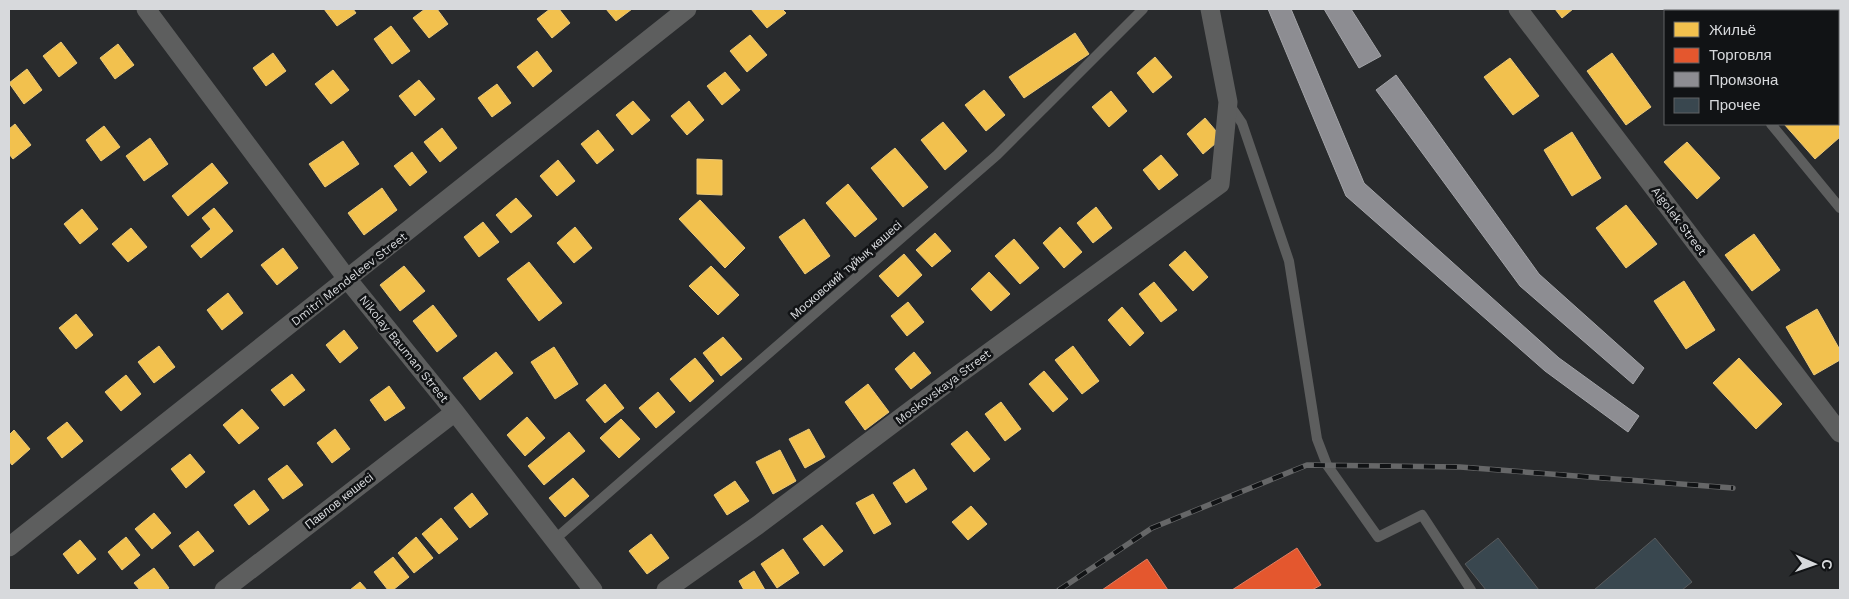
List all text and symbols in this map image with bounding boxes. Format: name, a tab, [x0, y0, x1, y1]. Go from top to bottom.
legend	[1664, 10, 1839, 125]
text: Жильё	[1709, 21, 1756, 39]
text: Торговля	[1709, 46, 1772, 64]
text: Промзона	[1709, 71, 1779, 89]
text: Прочее	[1709, 96, 1761, 114]
street label: Aigolek Street	[1649, 184, 1709, 258]
street label: Московский тұйық көшесі	[787, 218, 905, 322]
street label: Dmitri Mendeleev Street	[288, 229, 410, 329]
street label: Nikolay Bauman Street	[356, 293, 452, 405]
street label: Moskovskaya Street	[893, 347, 993, 427]
street label: Павлов көшесі	[302, 470, 376, 532]
north arrow	[1789, 539, 1839, 589]
text: С	[1819, 559, 1835, 570]

